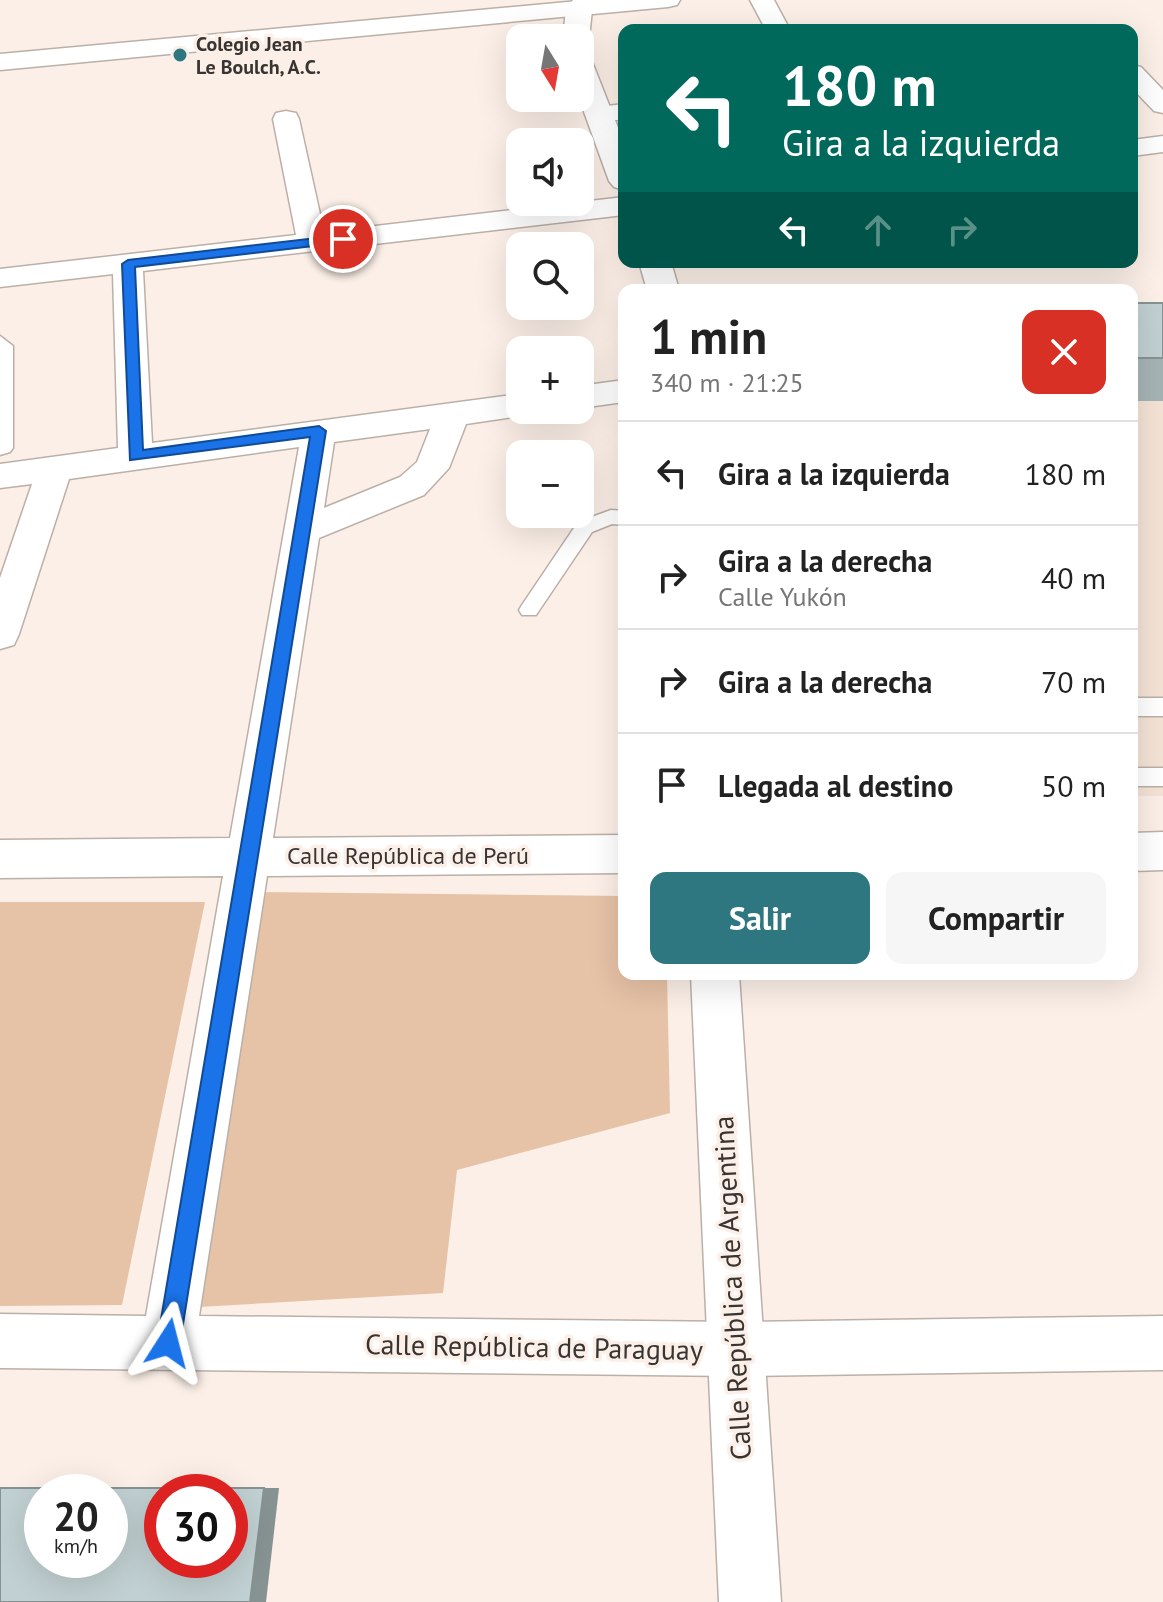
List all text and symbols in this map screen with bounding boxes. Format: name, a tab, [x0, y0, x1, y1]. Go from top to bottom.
north arrow	[506, 24, 594, 112]
map controls	[506, 24, 594, 528]
place label: Colegio Jean Le Boulch, A.C.	[196, 31, 321, 80]
marker: Colegio Jean Le Boulch, A.C.	[171, 46, 189, 64]
text: 180 m	[782, 49, 937, 121]
icon: left	[650, 56, 754, 160]
text: Gira a la izquierda	[782, 119, 1060, 166]
button: sound	[506, 128, 594, 216]
pin	[309, 205, 377, 273]
icon: left	[772, 208, 816, 252]
icon: ahead	[856, 208, 900, 252]
icon: right	[940, 208, 984, 252]
icon: arrive	[321, 217, 365, 261]
button: search	[506, 232, 594, 320]
text: 1 min	[650, 305, 767, 367]
button: close	[1022, 310, 1106, 394]
button: +	[506, 336, 594, 424]
text: 340 m · 21:25	[650, 366, 804, 399]
button: −	[506, 440, 594, 528]
icon: left	[650, 451, 694, 495]
text: Gira a la izquierda	[718, 454, 950, 493]
text: 180 m	[1025, 454, 1106, 493]
text: Gira a la derecha	[718, 541, 932, 580]
icon: right	[650, 555, 694, 599]
text: 40 m	[1041, 558, 1106, 597]
text: Calle Yukón	[718, 580, 847, 613]
icon: right	[650, 659, 694, 703]
text: Gira a la derecha	[718, 662, 932, 701]
text: 70 m	[1041, 662, 1106, 701]
icon: arrive	[650, 763, 694, 807]
text: Llegada al destino	[718, 766, 953, 805]
text: 50 m	[1041, 766, 1106, 805]
street label: Calle República de Perú	[287, 840, 529, 871]
button: Salir	[650, 872, 870, 964]
button: Compartir	[886, 872, 1106, 964]
street label: Calle República de Argentina	[704, 1115, 759, 1461]
position arrow	[126, 1301, 210, 1385]
street label: Calle República de Paraguay	[365, 1325, 703, 1368]
speed limit sign: 30	[144, 1474, 248, 1578]
text: 20	[53, 1490, 99, 1542]
text: km/h	[54, 1533, 98, 1559]

